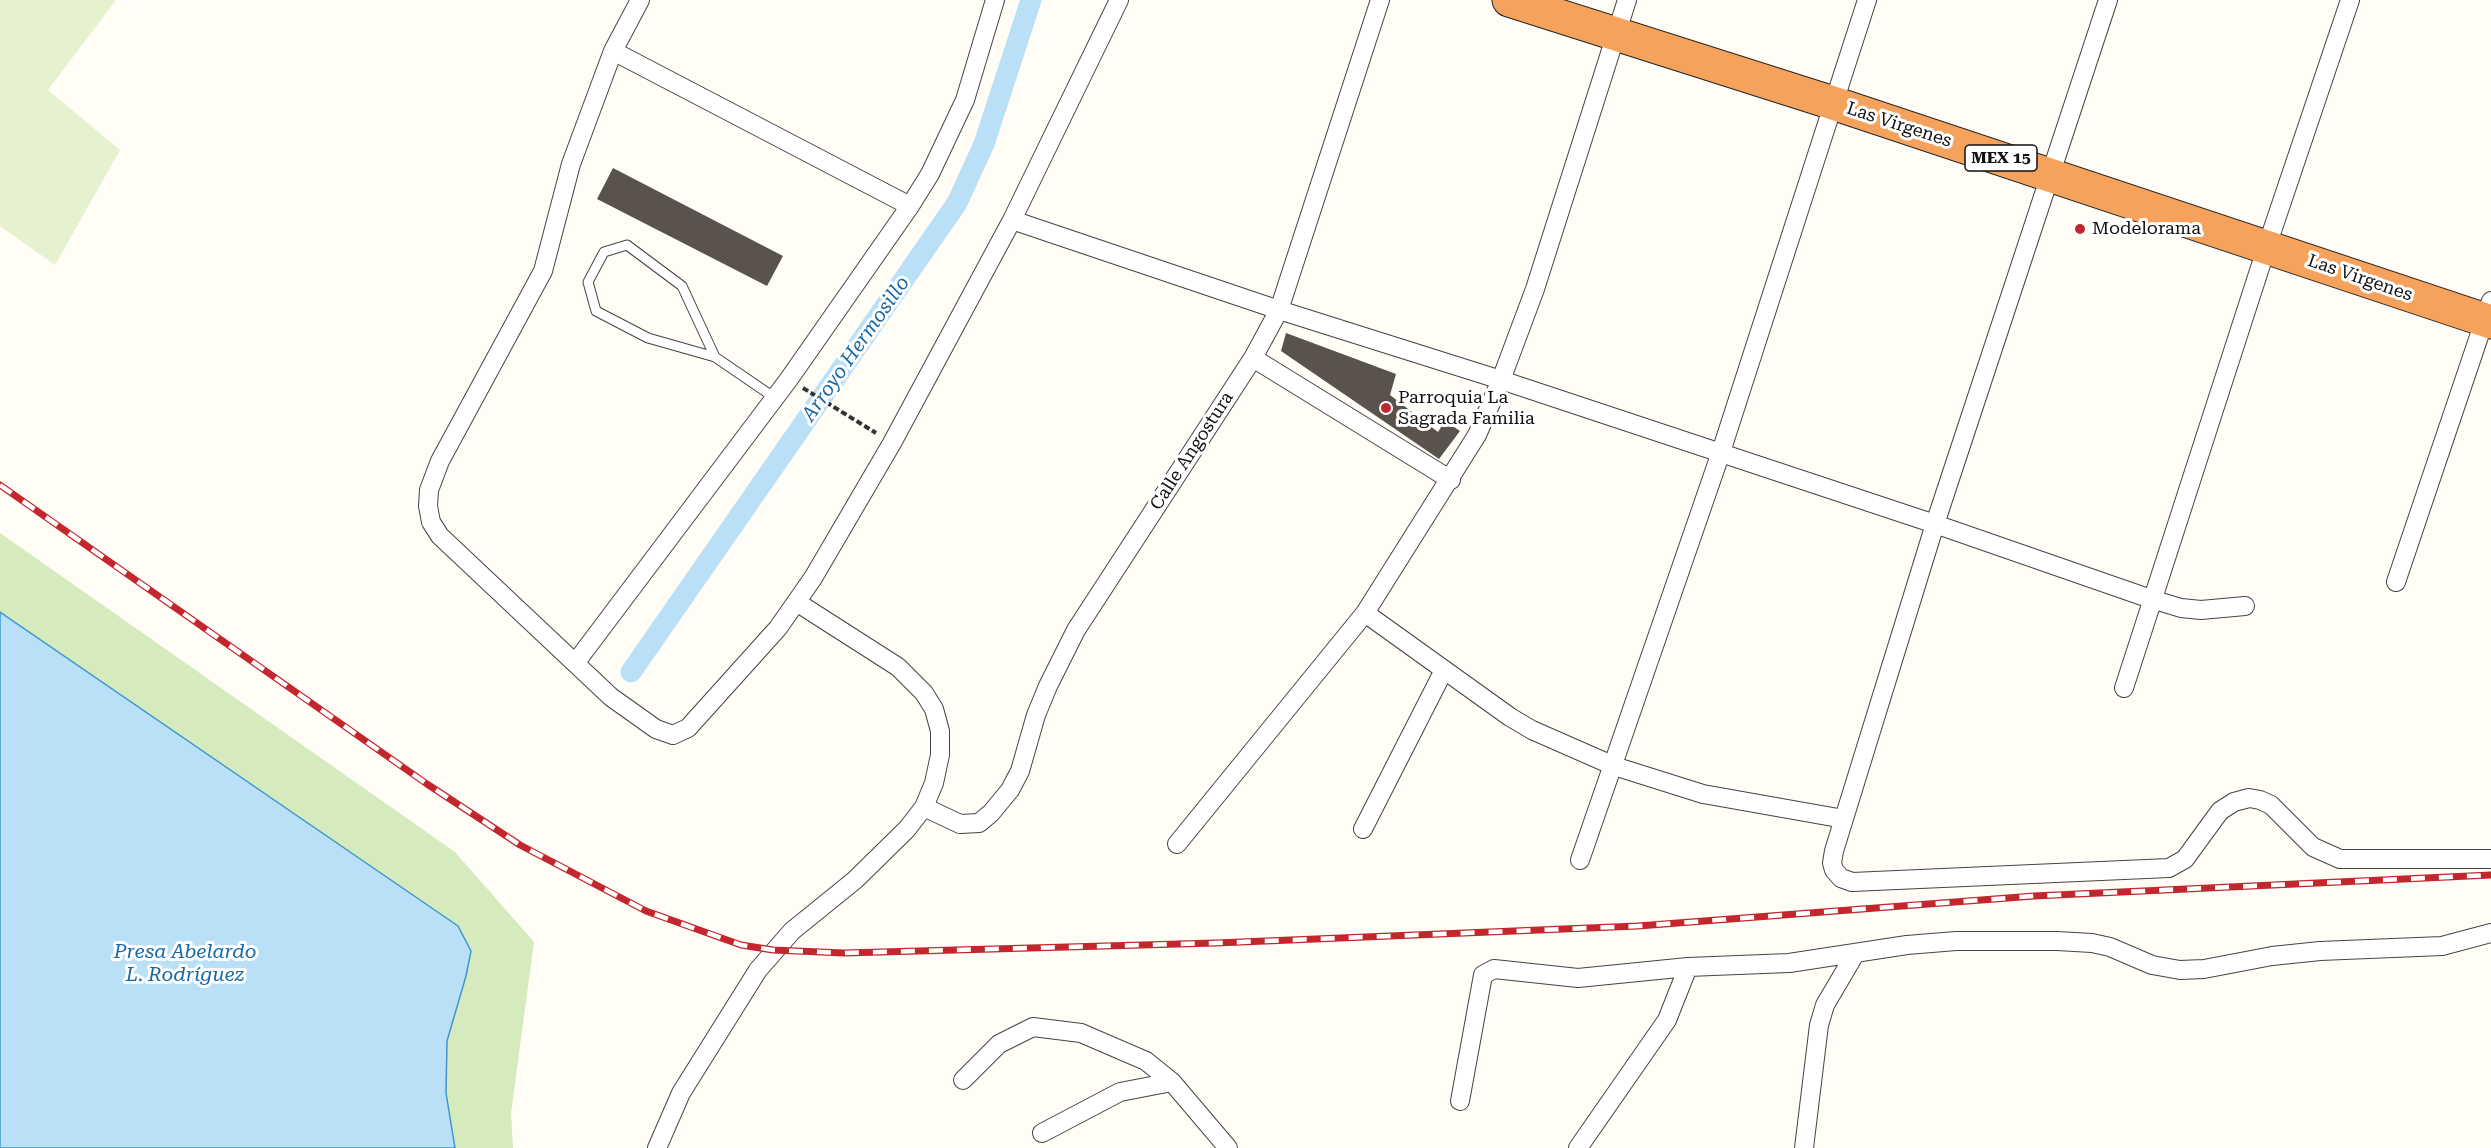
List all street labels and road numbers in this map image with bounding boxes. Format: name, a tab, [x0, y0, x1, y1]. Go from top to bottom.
street label: Las Virgenes	[1844, 98, 1954, 152]
road number: MEX 15	[1965, 145, 2037, 171]
street label: Las Virgenes	[2305, 250, 2415, 306]
street label: Calle Angostura	[1146, 388, 1238, 514]

